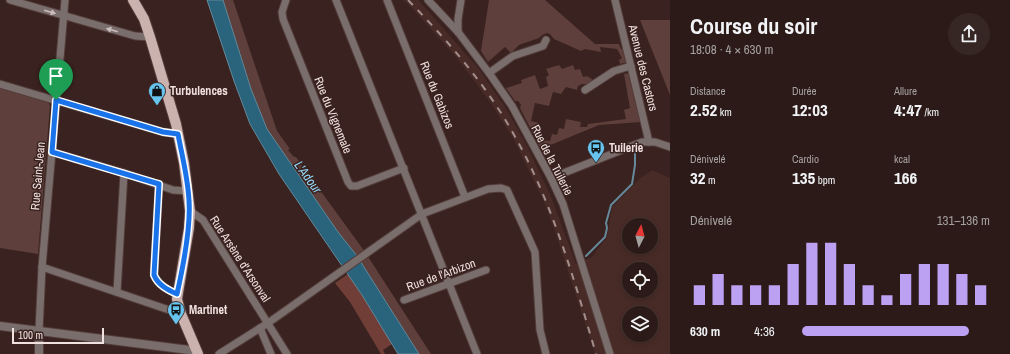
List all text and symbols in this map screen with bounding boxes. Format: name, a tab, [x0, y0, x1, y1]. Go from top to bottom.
one-way arrow	[44, 9, 56, 15]
text: Course du soir	[690, 11, 817, 41]
button: share	[948, 13, 990, 55]
street label: Avenue des Castors	[624, 22, 661, 113]
one-way arrow	[106, 27, 118, 33]
text: 18:08 · 4 × 630 m	[690, 41, 773, 58]
pin	[39, 59, 73, 100]
street label: Rue du Gabizos	[416, 59, 458, 131]
icon: arrive	[45, 65, 67, 87]
street label: Rue du Vignemale	[310, 74, 356, 156]
shop icon: Turbulences	[147, 81, 167, 106]
place label: Turbulences	[170, 83, 228, 99]
text: Distance	[690, 84, 726, 98]
text: Durée	[792, 84, 817, 98]
text: Allure	[894, 84, 917, 98]
text: 2.52	[690, 98, 717, 121]
text: 12:03	[792, 98, 828, 121]
text: 4:47	[894, 98, 922, 121]
text: km	[717, 105, 732, 119]
text: /km	[922, 105, 939, 119]
street label: Rue de la Tuilerie	[527, 122, 577, 198]
bus stop icon: Tuilerie	[586, 138, 606, 163]
place label: Tuilerie	[609, 140, 644, 156]
street label: Rue Saint-Jean	[27, 141, 49, 211]
text: Dénivelé	[690, 152, 726, 166]
text: Cardio	[792, 152, 819, 166]
text: kcal	[894, 152, 910, 166]
water label: L'Adour	[290, 157, 326, 197]
text: 32	[690, 166, 706, 189]
text: 135	[792, 166, 815, 189]
text: 166	[894, 166, 917, 189]
text: m	[706, 173, 716, 187]
text: bpm	[815, 173, 835, 187]
text: Dénivelé	[690, 212, 732, 229]
text: 131–136 m	[937, 212, 990, 229]
street label: Rue Arsène d'Arsonval	[206, 213, 274, 305]
north arrow	[622, 218, 658, 254]
map controls	[622, 218, 658, 342]
street label: Rue de l'Arbizon	[404, 255, 478, 295]
button: locate	[622, 262, 658, 298]
bus stop icon: Martinet	[166, 300, 186, 325]
place label: Martinet	[189, 302, 228, 318]
button: layers	[622, 306, 658, 342]
text: 630 m	[690, 323, 720, 340]
text: 4:36	[754, 323, 775, 340]
scale bar	[12, 326, 104, 345]
text: 100 m	[18, 328, 43, 342]

